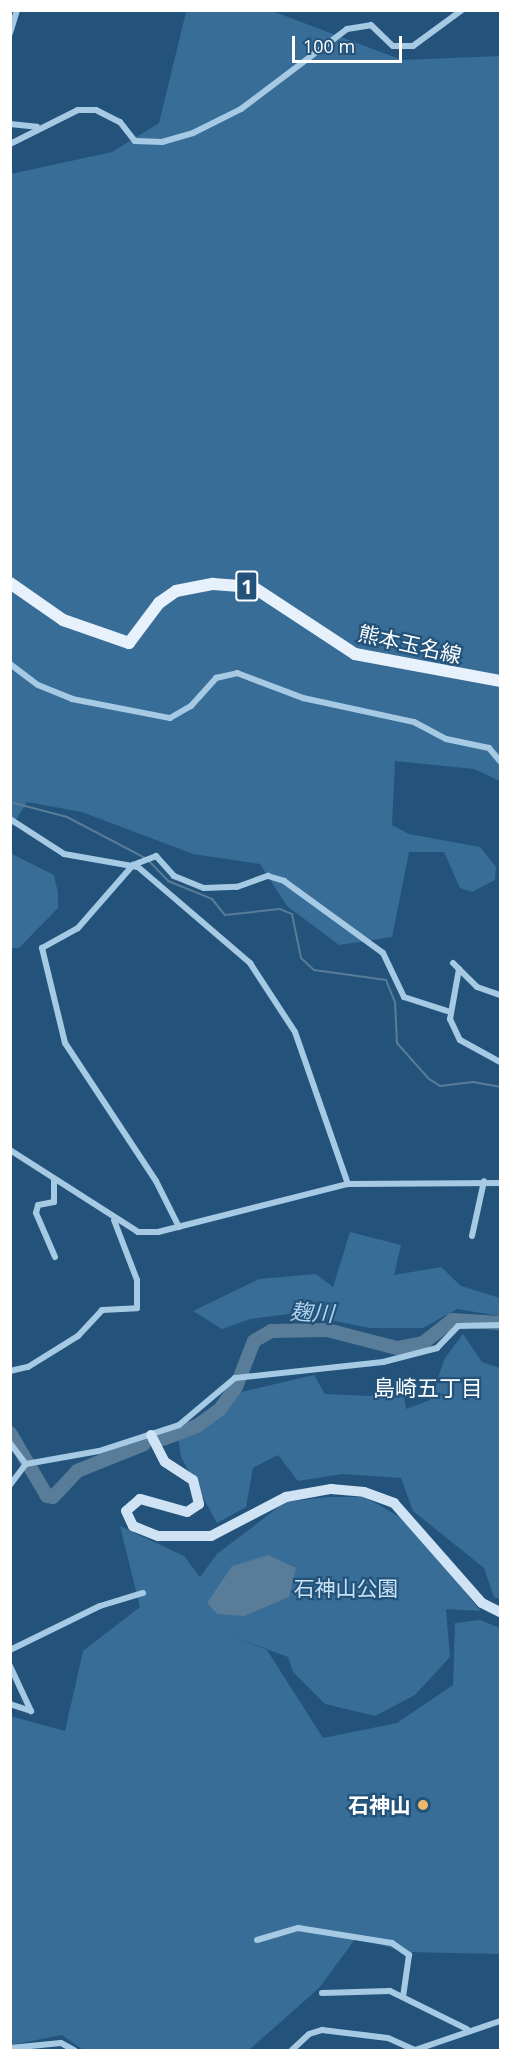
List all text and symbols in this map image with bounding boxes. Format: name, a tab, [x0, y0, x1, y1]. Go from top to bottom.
scale bar	[295, 24, 404, 62]
text: 100 m	[303, 34, 355, 58]
road number: 1	[235, 569, 259, 603]
street label: 熊本玉名線	[356, 620, 464, 668]
water label: 麹川	[289, 1298, 335, 1326]
district label: 島崎五丁目	[373, 1375, 483, 1401]
park label: 石神山公園	[294, 1575, 398, 1601]
place label: 石神山	[348, 1792, 411, 1818]
marker: 石神山	[416, 1798, 430, 1812]

